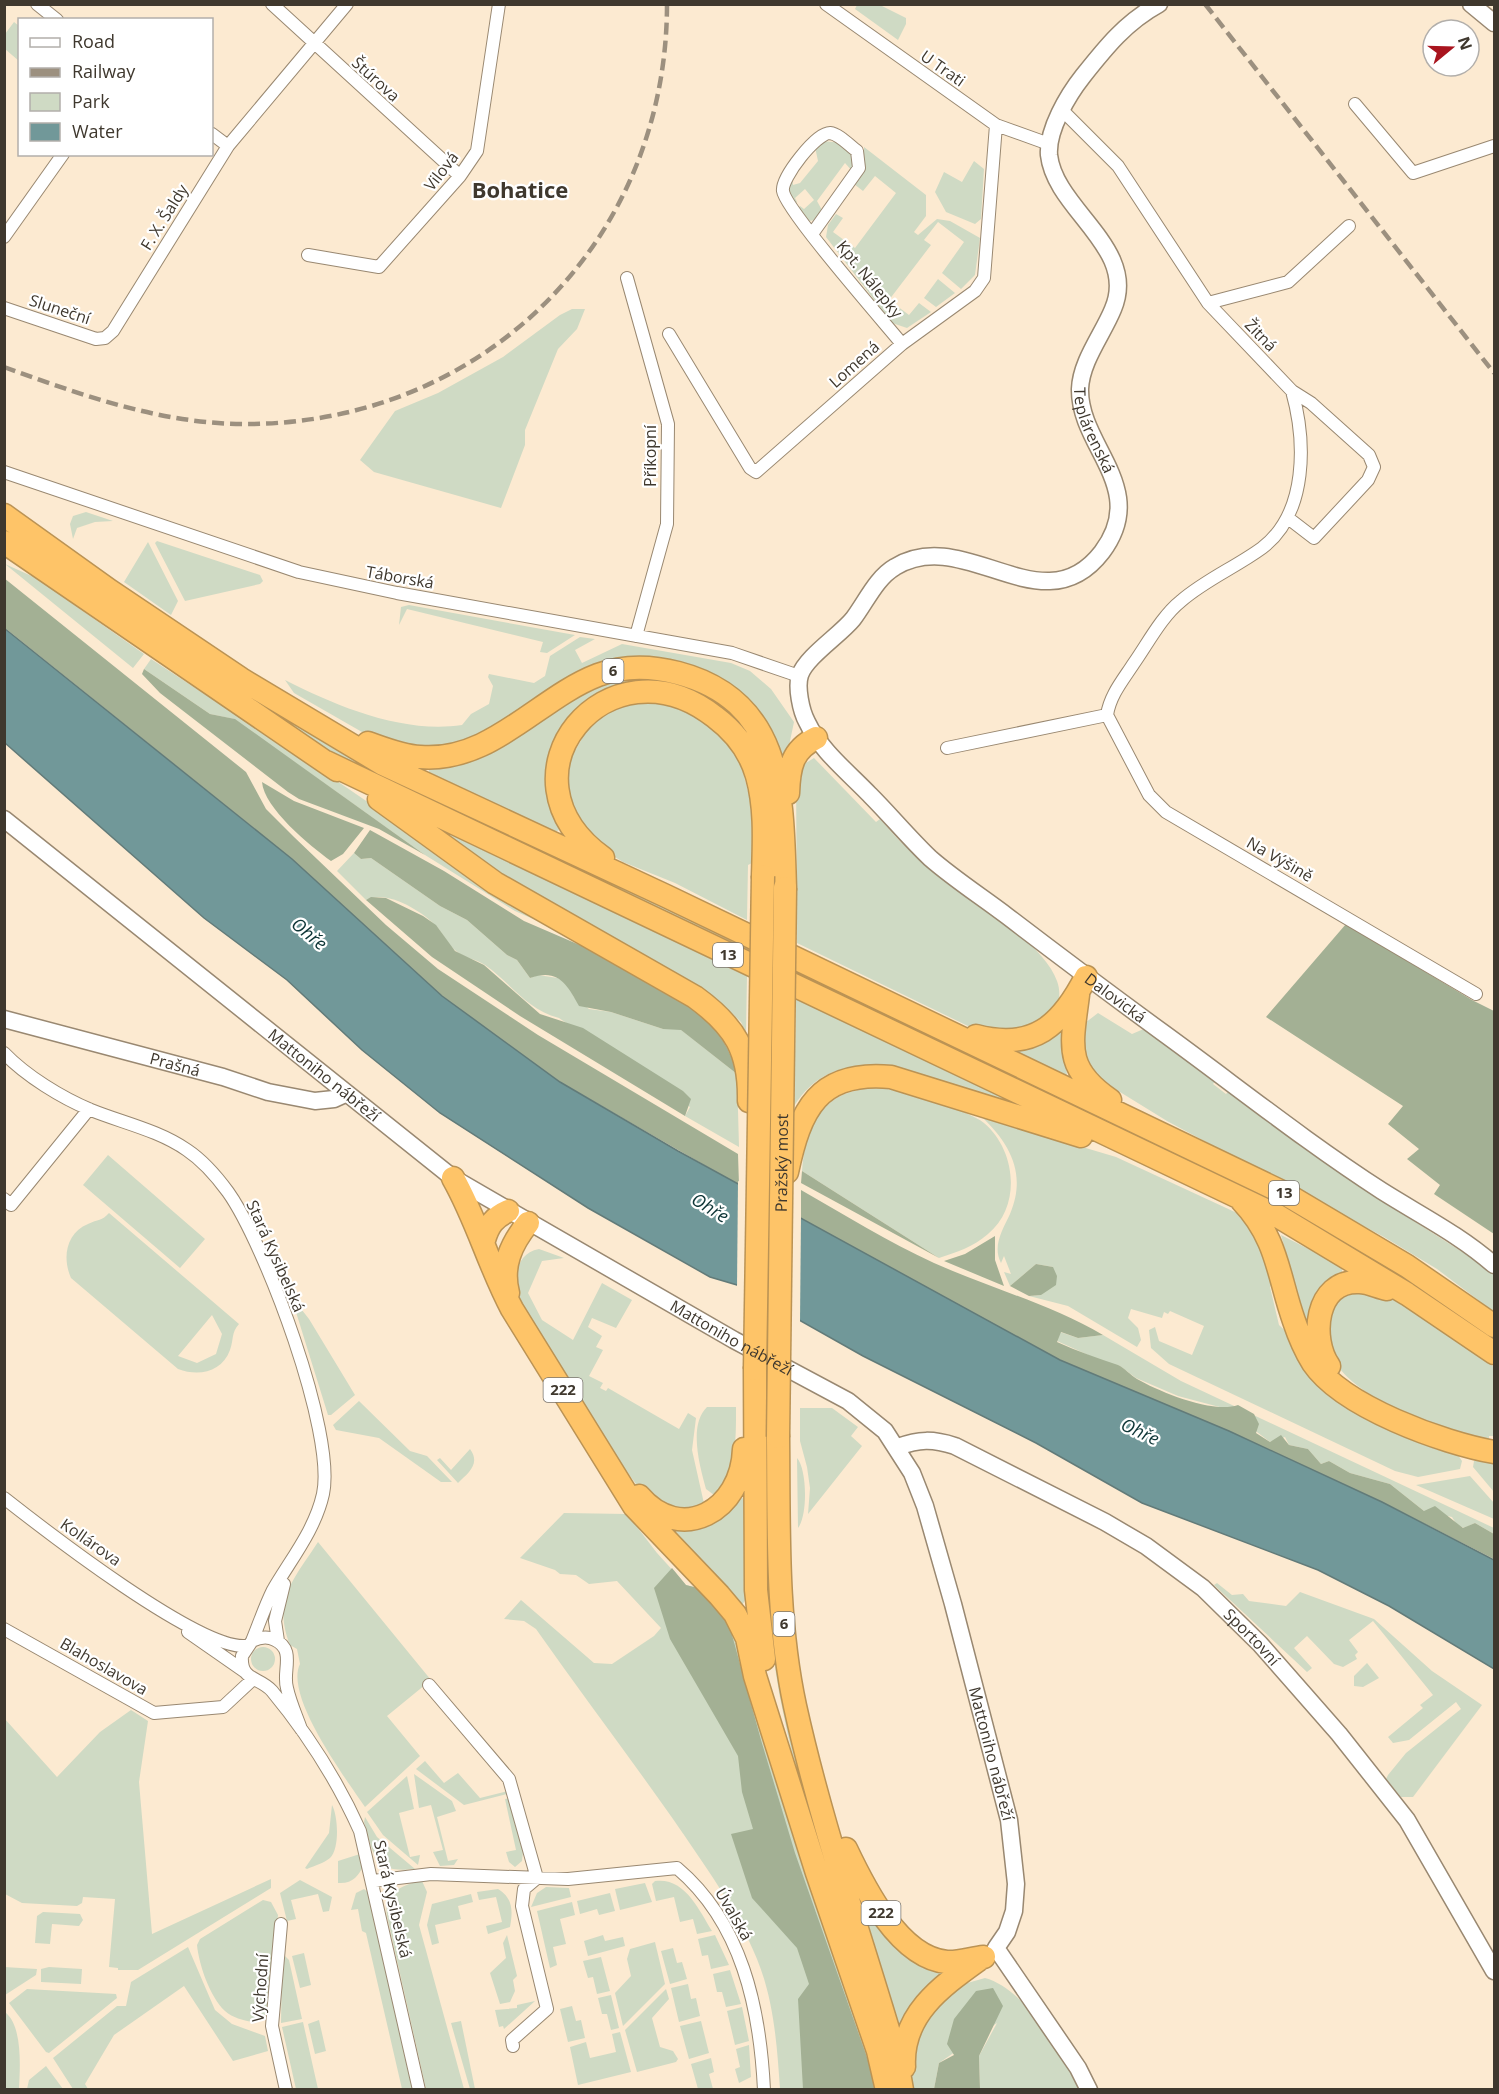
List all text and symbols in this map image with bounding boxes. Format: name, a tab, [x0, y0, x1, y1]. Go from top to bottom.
legend	[18, 18, 213, 156]
north arrow	[1421, 18, 1481, 78]
text: Road	[72, 29, 115, 53]
text: N	[1453, 33, 1478, 53]
street label: U Trati	[916, 45, 970, 91]
street label: Štúrova	[347, 52, 405, 106]
text: Railway	[72, 59, 136, 83]
text: Park	[72, 89, 110, 113]
text: Water	[72, 119, 123, 143]
street label: Vilová	[419, 147, 463, 195]
district label: Bohatice	[472, 174, 568, 204]
street label: F. X. Šaldy	[135, 179, 193, 254]
street label: Kpt. Nálepky	[832, 236, 909, 323]
street label: Sluneční	[27, 289, 94, 329]
street label: Žitná	[1240, 314, 1282, 356]
street label: Lomená	[824, 336, 884, 392]
street label: Teplárenská	[1069, 387, 1120, 476]
street label: Příkopní	[639, 424, 661, 487]
street label: Táborská	[364, 560, 436, 594]
road number: 6	[602, 659, 624, 683]
street label: Na Výšině	[1243, 831, 1317, 887]
water label: Ohře	[287, 911, 333, 955]
road number: 13	[713, 943, 743, 967]
street label: Dalovická	[1080, 968, 1151, 1028]
street label: Mattoniho nábřeží	[264, 1024, 385, 1127]
street label: Prašná	[147, 1047, 203, 1082]
street label: Pražský most	[770, 1113, 793, 1212]
road number: 13	[1269, 1181, 1299, 1205]
water label: Ohře	[687, 1187, 734, 1228]
street label: Stará Kysibelská	[242, 1197, 310, 1315]
street label: Mattoniho nábřeží	[666, 1295, 798, 1381]
road number: 222	[544, 1378, 582, 1402]
water label: Ohře	[1117, 1412, 1163, 1450]
street label: Kollárova	[56, 1513, 126, 1571]
street label: Sportovní	[1219, 1603, 1286, 1671]
road number: 6	[774, 1612, 794, 1636]
street label: Blahoslavova	[56, 1632, 152, 1700]
street label: Mattoniho nábřeží	[964, 1684, 1020, 1824]
street label: Stará Kysibelská	[369, 1838, 417, 1960]
street label: Úvalská	[710, 1884, 758, 1944]
road number: 222	[862, 1901, 900, 1925]
street label: Východní	[247, 1952, 273, 2023]

